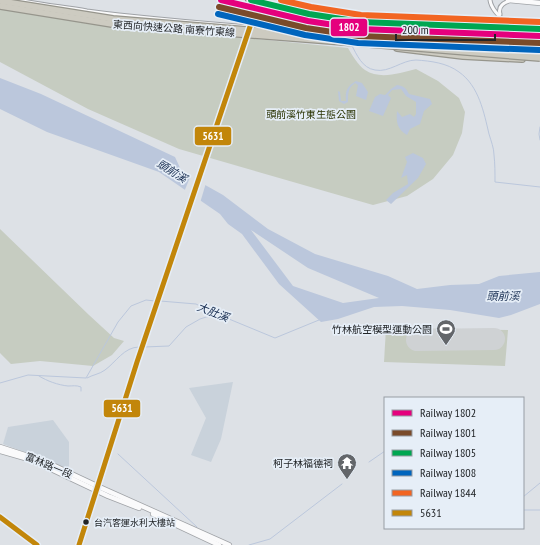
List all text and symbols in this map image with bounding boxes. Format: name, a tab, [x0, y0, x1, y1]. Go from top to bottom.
scale bar	[396, 16, 495, 42]
street label: 東西向快速公路 南寮竹東線	[113, 18, 235, 39]
line badge: 1802	[330, 18, 368, 37]
text: 1802	[338, 20, 360, 34]
text: 200 m	[402, 22, 429, 37]
park label: 頭前溪竹東生態公園	[266, 108, 356, 121]
line badge: 5631	[194, 126, 232, 146]
text: 5631	[202, 129, 224, 143]
water label: 頭前溪	[154, 156, 191, 187]
water label: 頭前溪	[487, 289, 521, 303]
water label: 大肚溪	[195, 300, 233, 325]
sports icon: 竹林航空模型運動公園	[435, 318, 457, 346]
place label: 竹林航空模型運動公園	[332, 323, 432, 336]
legend	[384, 397, 524, 529]
line badge: 5631	[103, 399, 141, 418]
text: 5631	[111, 401, 133, 415]
text: Railway 1802	[420, 405, 476, 420]
text: Railway 1801	[420, 425, 476, 440]
text: Railway 1805	[420, 445, 476, 460]
street label: 富林路一段	[23, 450, 74, 481]
temple icon: 柯子林福德祠	[336, 452, 358, 480]
place label: 柯子林福德祠	[273, 457, 333, 470]
text: Railway 1808	[420, 465, 476, 480]
text: Railway 1844	[420, 485, 477, 500]
text: 5631	[420, 505, 442, 520]
marker: 台汽客運水利大樓站	[81, 517, 91, 527]
place label: 台汽客運水利大樓站	[94, 517, 175, 528]

